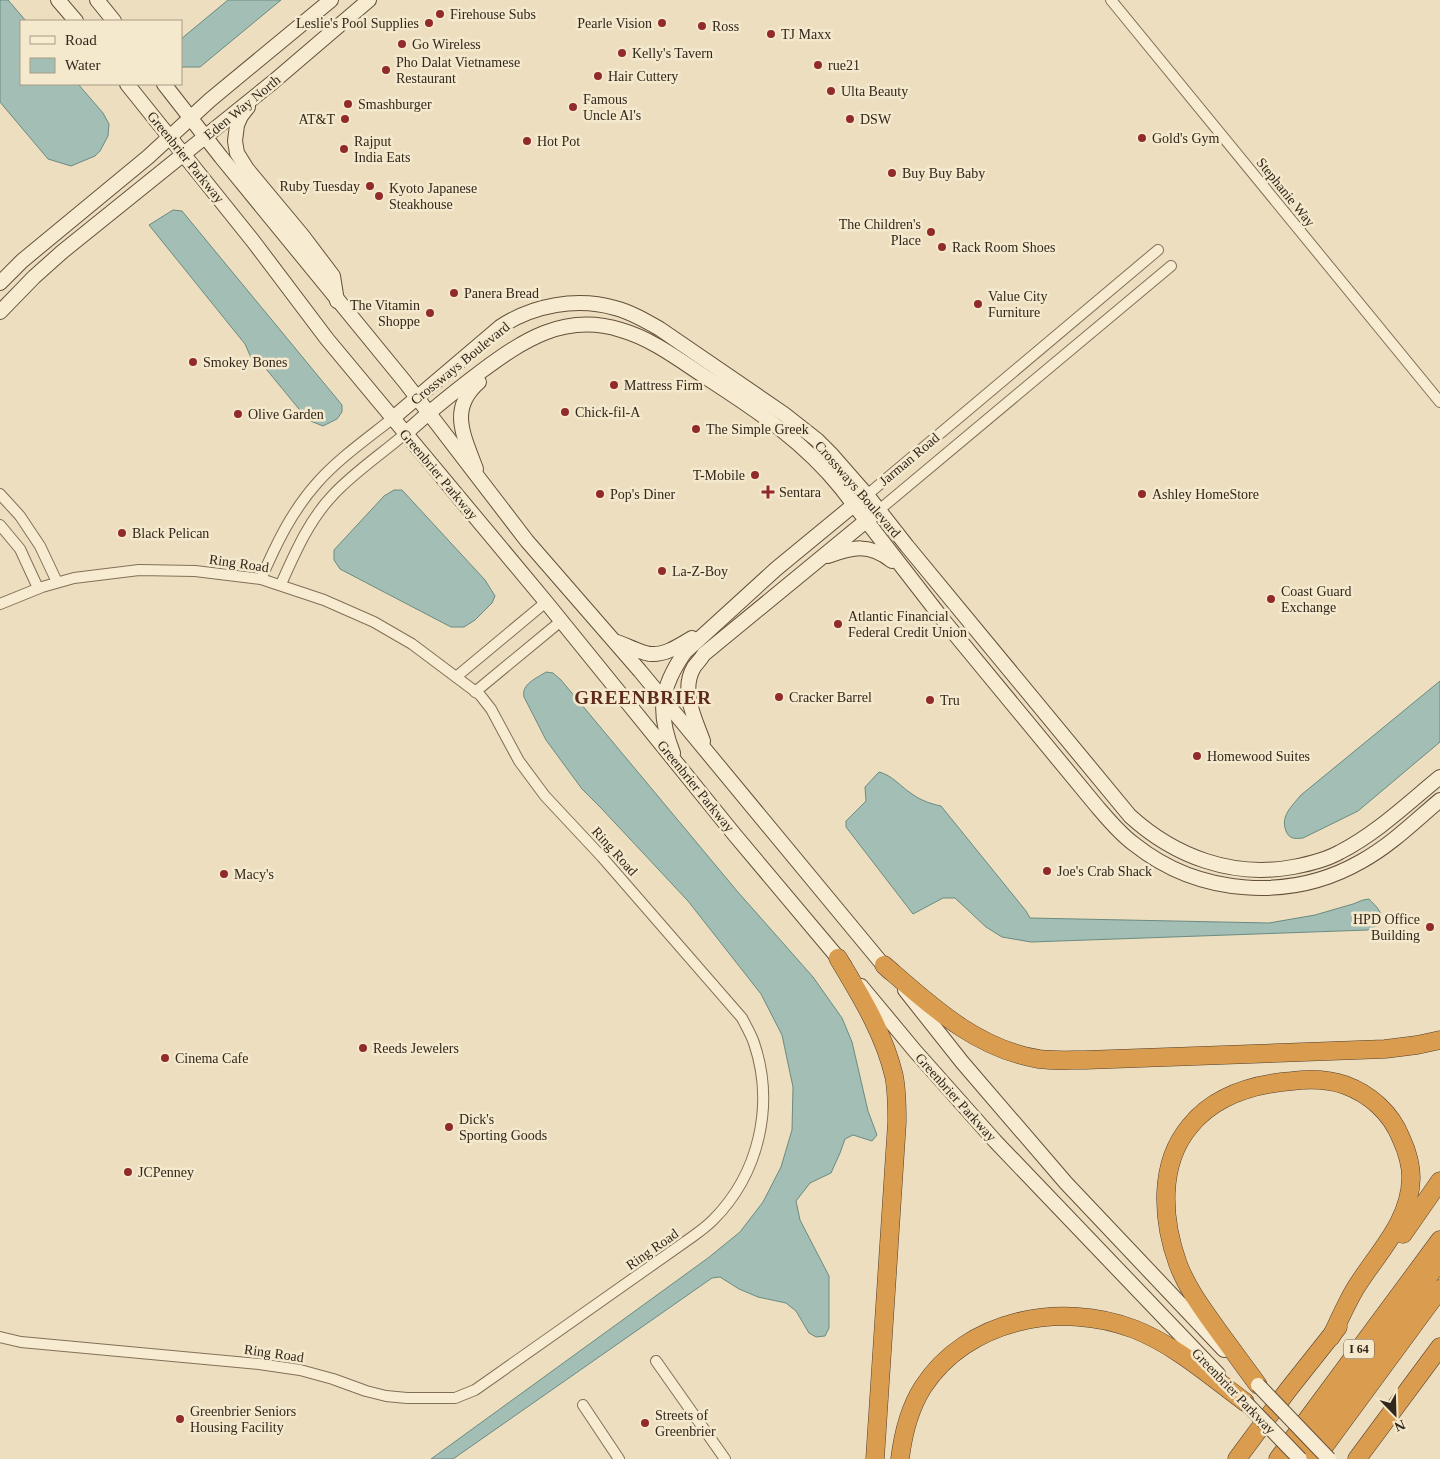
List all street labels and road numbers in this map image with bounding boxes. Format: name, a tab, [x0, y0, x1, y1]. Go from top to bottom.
street label: Eden Way North	[201, 72, 283, 143]
street label: Greenbrier Parkway	[144, 109, 227, 206]
street label: Stephanie Way	[1253, 155, 1318, 230]
street label: Crossways Boulevard	[408, 319, 513, 408]
street label: Greenbrier Parkway	[397, 426, 481, 522]
street label: Jarman Road	[876, 430, 942, 489]
street label: Crossways Boulevard	[812, 438, 903, 540]
street label: Ring Road	[208, 552, 270, 575]
street label: Greenbrier Parkway	[654, 738, 737, 835]
street label: Ring Road	[589, 824, 640, 879]
street label: Greenbrier Parkway	[912, 1050, 999, 1144]
street label: Ring Road	[623, 1226, 681, 1273]
road number: I 64	[1344, 1340, 1374, 1358]
street label: Ring Road	[243, 1342, 305, 1365]
street label: Greenbrier Parkway	[1189, 1345, 1278, 1437]

